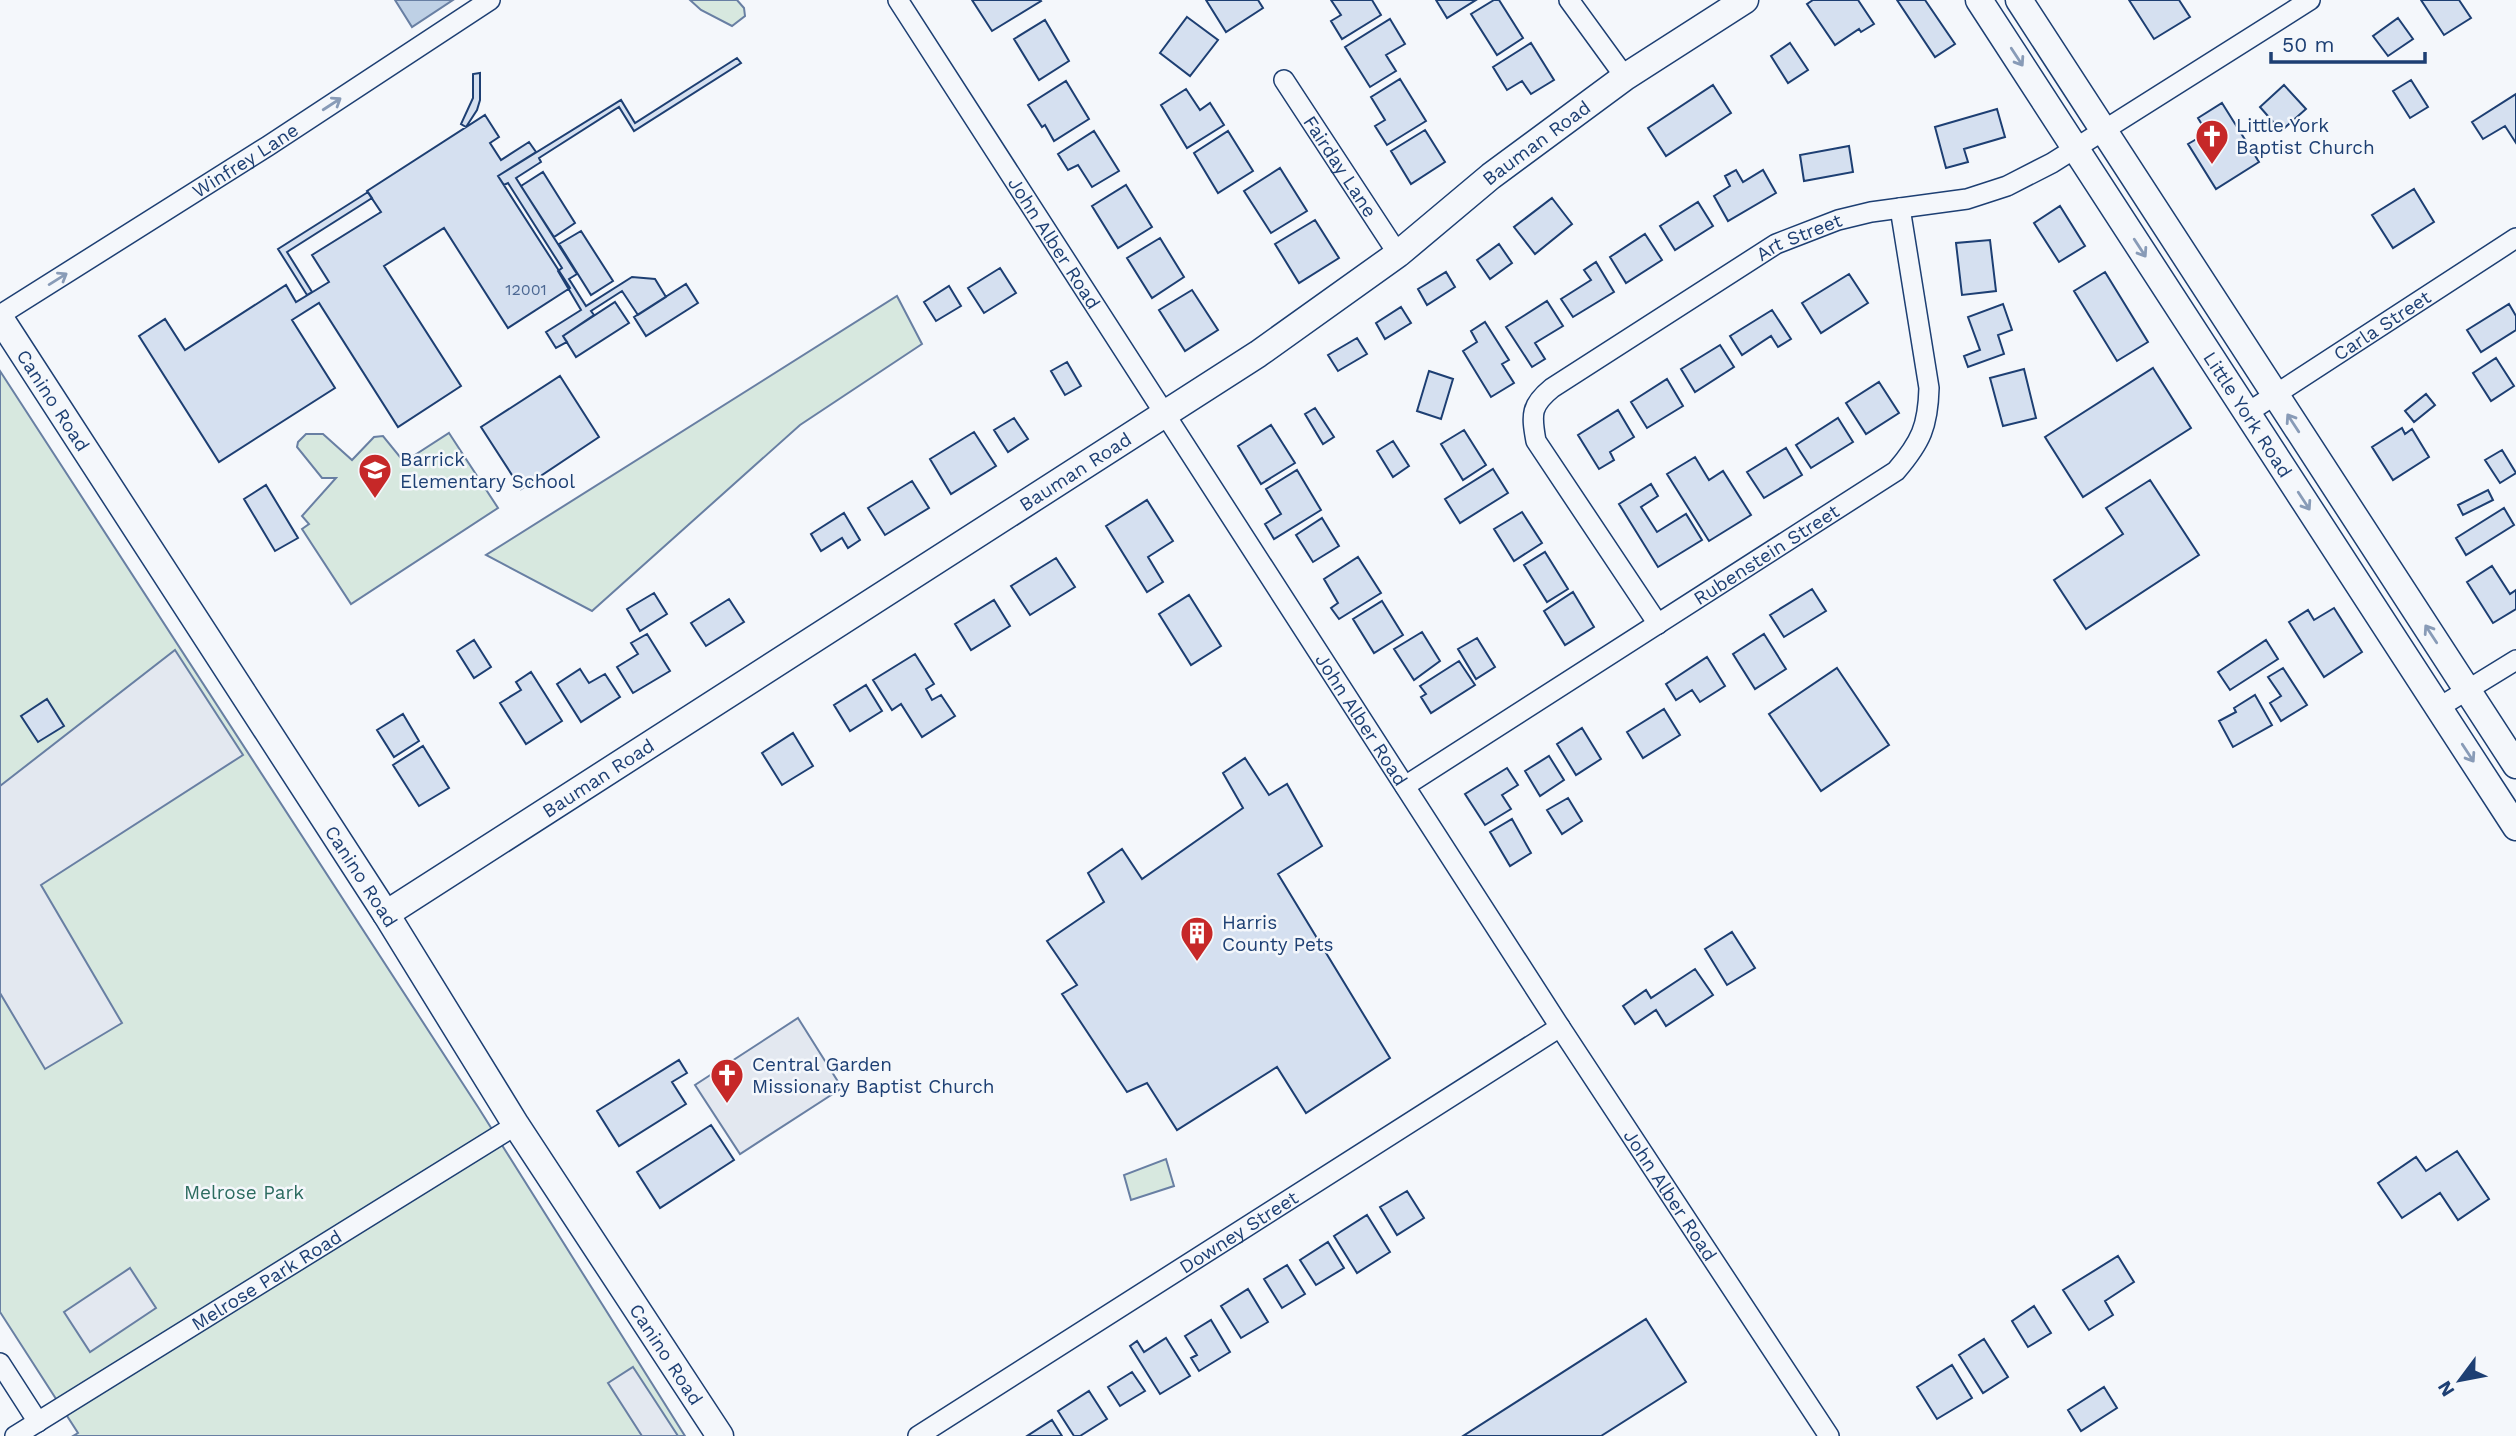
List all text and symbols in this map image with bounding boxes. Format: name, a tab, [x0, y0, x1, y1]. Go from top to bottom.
scale bar	[2271, 21, 2425, 65]
text: 50 m	[2282, 32, 2334, 57]
one-way arrow	[2009, 47, 2024, 66]
street label: Bauman Road	[1477, 95, 1595, 190]
one-way arrow	[322, 96, 341, 111]
street label: Fairday Lane	[1299, 111, 1382, 221]
place label: Little York Baptist Church	[2236, 114, 2375, 159]
church icon: Little York Baptist Church	[2193, 117, 2231, 166]
street label: Winfrey Lane	[188, 118, 302, 202]
street label: John Alber Road	[1004, 172, 1106, 313]
street label: Art Street	[1751, 208, 1845, 265]
one-way arrow	[2133, 238, 2148, 257]
one-way arrow	[47, 272, 67, 286]
house number: 12001	[505, 280, 547, 299]
street label: Carla Street	[2329, 285, 2435, 365]
street label: Canino Road	[12, 345, 95, 455]
street label: Little York Road	[2199, 347, 2297, 482]
one-way arrow	[2286, 413, 2300, 433]
street label: Bauman Road	[1015, 427, 1135, 516]
place label: Barrick Elementary School	[400, 448, 575, 493]
school or university icon: Barrick Elementary School	[356, 451, 394, 500]
one-way arrow	[2296, 491, 2311, 510]
street label: Rubenstein Street	[1689, 499, 1843, 609]
one-way arrow	[2423, 625, 2438, 644]
street label: John Alber Road	[1311, 649, 1413, 790]
street label: Bauman Road	[538, 733, 658, 822]
one-way arrow	[2461, 743, 2475, 763]
street label: Canino Road	[320, 821, 403, 931]
place label: Harris County Pets	[1222, 911, 1334, 956]
building icon: Harris County Pets	[1178, 914, 1216, 963]
place label: Central Garden Missionary Baptist Church	[752, 1053, 995, 1098]
church icon: Central Garden Missionary Baptist Church	[708, 1056, 746, 1105]
street label: John Alber Road	[1619, 1125, 1722, 1265]
park label: Melrose Park	[184, 1181, 304, 1204]
street label: Downey Street	[1175, 1186, 1302, 1278]
street label: Melrose Park Road	[187, 1225, 346, 1335]
street label: Canino Road	[625, 1299, 708, 1409]
north arrow	[2425, 1345, 2495, 1415]
text: N	[2433, 1377, 2459, 1401]

